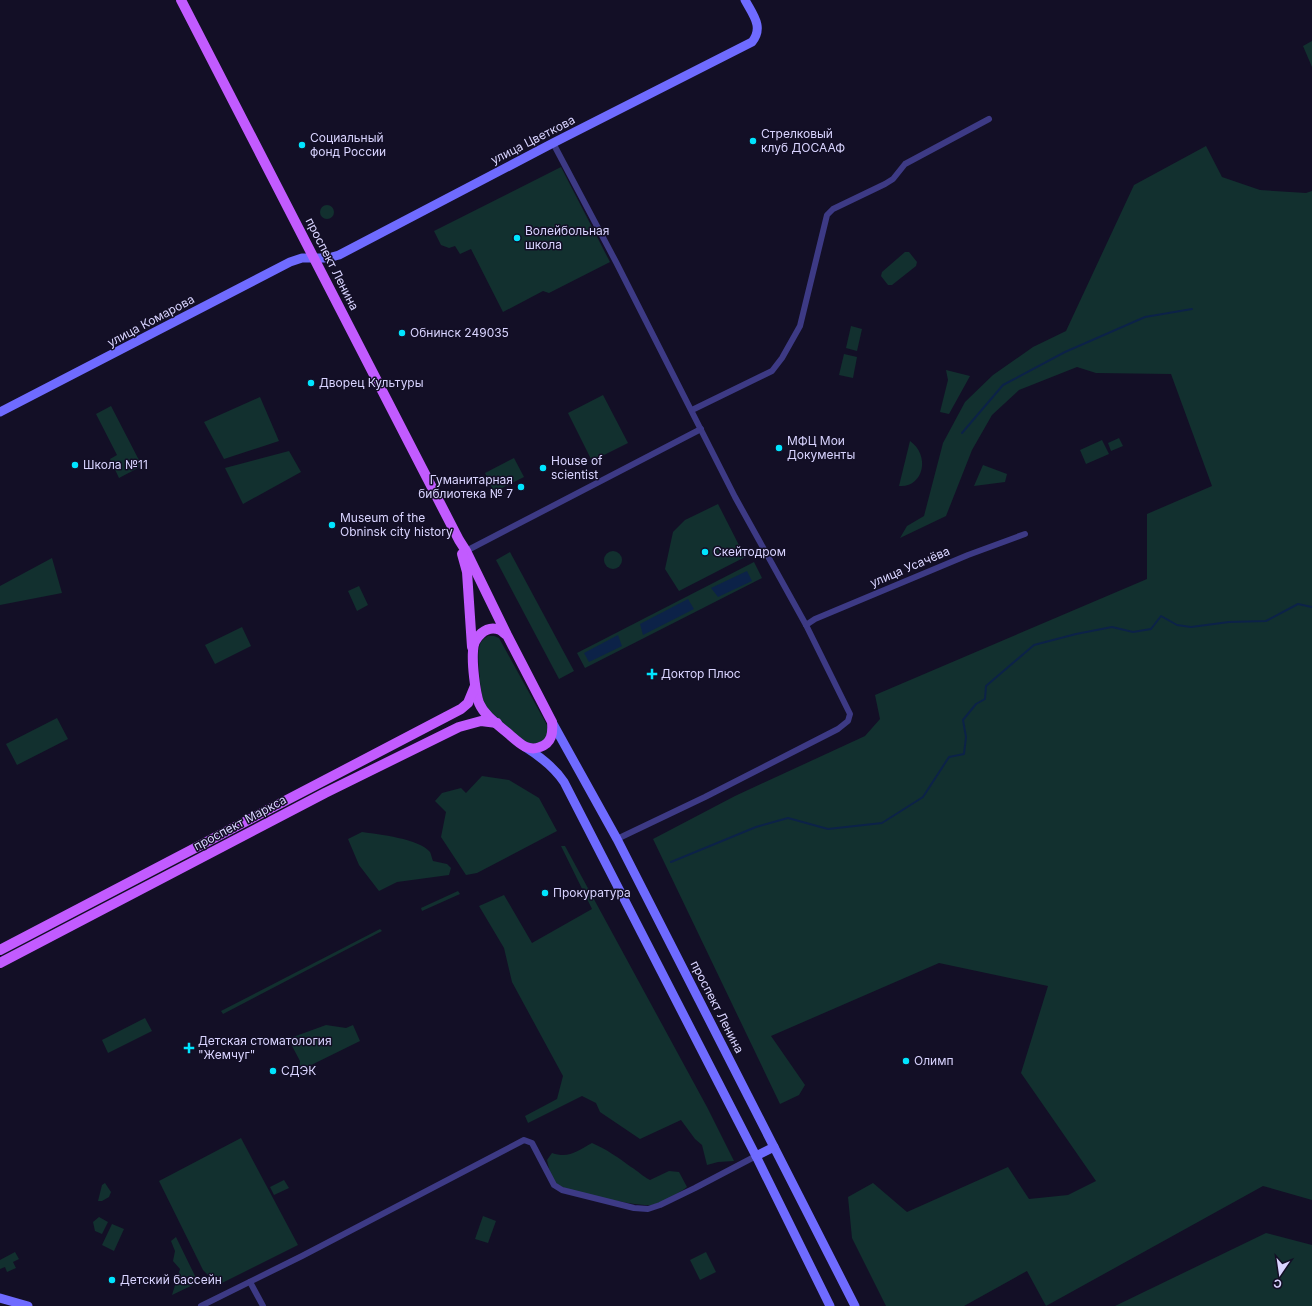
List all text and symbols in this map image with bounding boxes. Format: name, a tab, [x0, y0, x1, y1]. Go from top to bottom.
street label: улица Цветкова	[488, 112, 577, 167]
place label: Стрелковый клуб ДОСААФ	[761, 126, 845, 155]
place label: Социальный фонд России	[310, 130, 386, 159]
marker: Стрелковый клуб ДОСААФ	[748, 136, 758, 146]
marker: Социальный фонд России	[297, 140, 307, 150]
street label: проспект Ленина	[303, 215, 362, 313]
place label: Волейбольная школа	[525, 223, 609, 252]
marker: Волейбольная школа	[512, 233, 522, 243]
street label: улица Комарова	[105, 291, 197, 350]
place label: Обнинск 249035	[410, 325, 509, 340]
marker: Обнинск 249035	[397, 328, 407, 338]
place label: Дворец Культуры	[319, 375, 424, 390]
marker: Дворец Культуры	[306, 378, 316, 388]
place label: МФЦ Мои Документы	[787, 433, 855, 462]
marker: МФЦ Мои Документы	[774, 443, 784, 453]
place label: House of scientist	[551, 453, 603, 482]
place label: Школа №11	[83, 457, 148, 472]
marker: Школа №11	[70, 460, 80, 470]
marker: House of scientist	[538, 463, 548, 473]
place label: Гуманитарная библиотека № 7	[418, 472, 513, 501]
marker: Гуманитарная библиотека № 7	[516, 482, 526, 492]
place label: Museum of the Obninsk сity history	[340, 510, 453, 539]
marker: Museum of the Obninsk сity history	[327, 520, 337, 530]
street label: улица Усачёва	[868, 543, 952, 590]
place label: Скейтодром	[713, 544, 786, 559]
marker: Скейтодром	[700, 547, 710, 557]
place label: Доктор Плюс	[661, 666, 741, 681]
marker: Доктор Плюс	[646, 668, 658, 680]
street label: проспект Маркса	[191, 792, 289, 853]
place label: Прокуратура	[553, 885, 631, 900]
marker: Прокуратура	[540, 888, 550, 898]
street label: проспект Ленина	[688, 958, 747, 1056]
place label: Детская стоматология "Жемчуг"	[198, 1033, 332, 1062]
marker: Детская стоматология "Жемчуг"	[183, 1042, 195, 1054]
place label: Олимп	[914, 1053, 953, 1068]
marker: Олимп	[901, 1056, 911, 1066]
place label: СДЭК	[281, 1063, 316, 1078]
marker: СДЭК	[268, 1066, 278, 1076]
north arrow	[1260, 1254, 1300, 1294]
place label: Детский бассейн	[120, 1272, 222, 1287]
marker: Детский бассейн	[107, 1275, 117, 1285]
text: С	[1272, 1276, 1283, 1291]

